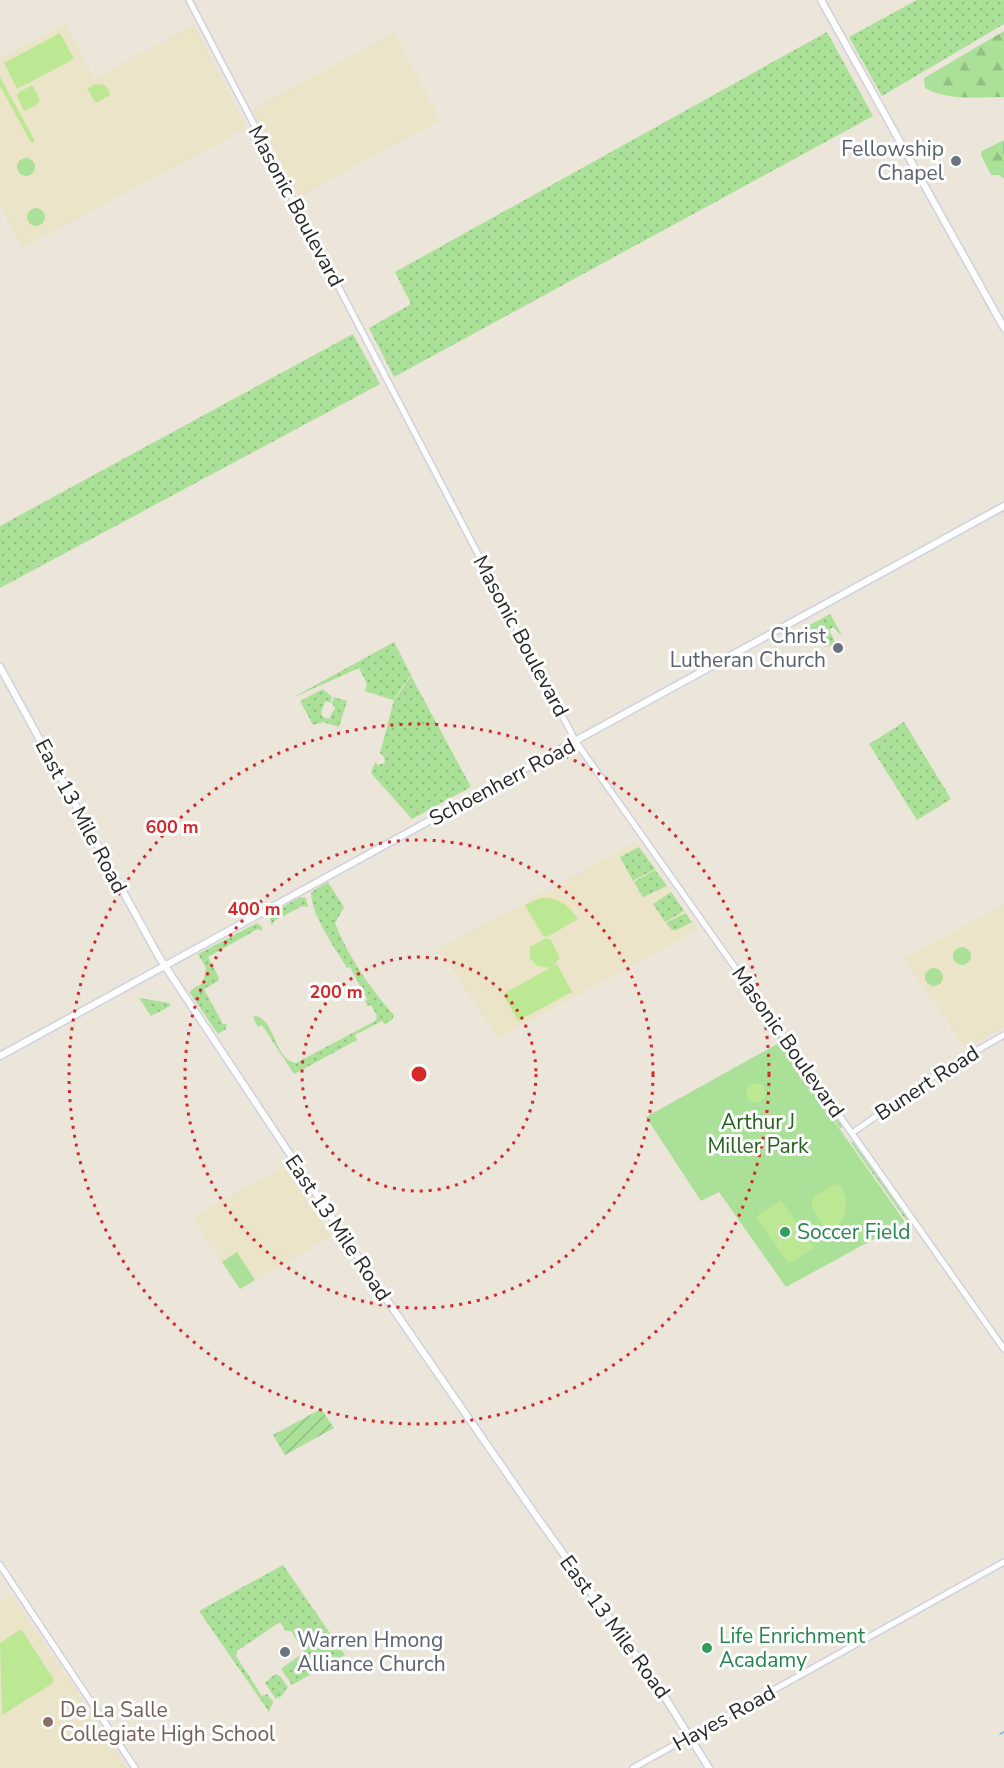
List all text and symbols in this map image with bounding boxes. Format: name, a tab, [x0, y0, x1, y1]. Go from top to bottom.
street label: Masonic Boulevard	[242, 120, 350, 292]
place label: Fellowship Chapel	[841, 135, 945, 187]
marker: Fellowship Chapel	[949, 154, 963, 168]
street label: Masonic Boulevard	[467, 550, 575, 722]
place label: Christ Lutheran Church	[670, 622, 827, 674]
marker: Christ Lutheran Church	[831, 641, 845, 655]
street label: Schoenherr Road	[424, 732, 580, 832]
street label: East 13 Mile Road	[29, 734, 133, 898]
text: 600 m	[145, 815, 199, 839]
text: 400 m	[227, 897, 281, 921]
street label: Masonic Boulevard	[725, 961, 851, 1123]
text: 200 m	[309, 980, 363, 1004]
street label: Bunert Road	[870, 1039, 984, 1127]
centre of rings	[409, 1064, 429, 1084]
park label: Arthur J Miller Park	[707, 1108, 809, 1160]
street label: East 13 Mile Road	[279, 1149, 397, 1307]
place label: Soccer Field	[797, 1218, 911, 1246]
marker: Soccer Field	[778, 1225, 792, 1239]
street label: East 13 Mile Road	[553, 1550, 677, 1704]
place label: Life Enrichment Acadamy	[719, 1622, 866, 1674]
place label: Warren Hmong Alliance Church	[297, 1626, 446, 1678]
marker: Life Enrichment Acadamy	[700, 1641, 714, 1655]
marker: Warren Hmong Alliance Church	[278, 1645, 292, 1659]
street label: Hayes Road	[668, 1678, 780, 1758]
place label: De La Salle Collegiate High School	[60, 1696, 276, 1748]
marker: De La Salle Collegiate High School	[41, 1715, 55, 1729]

